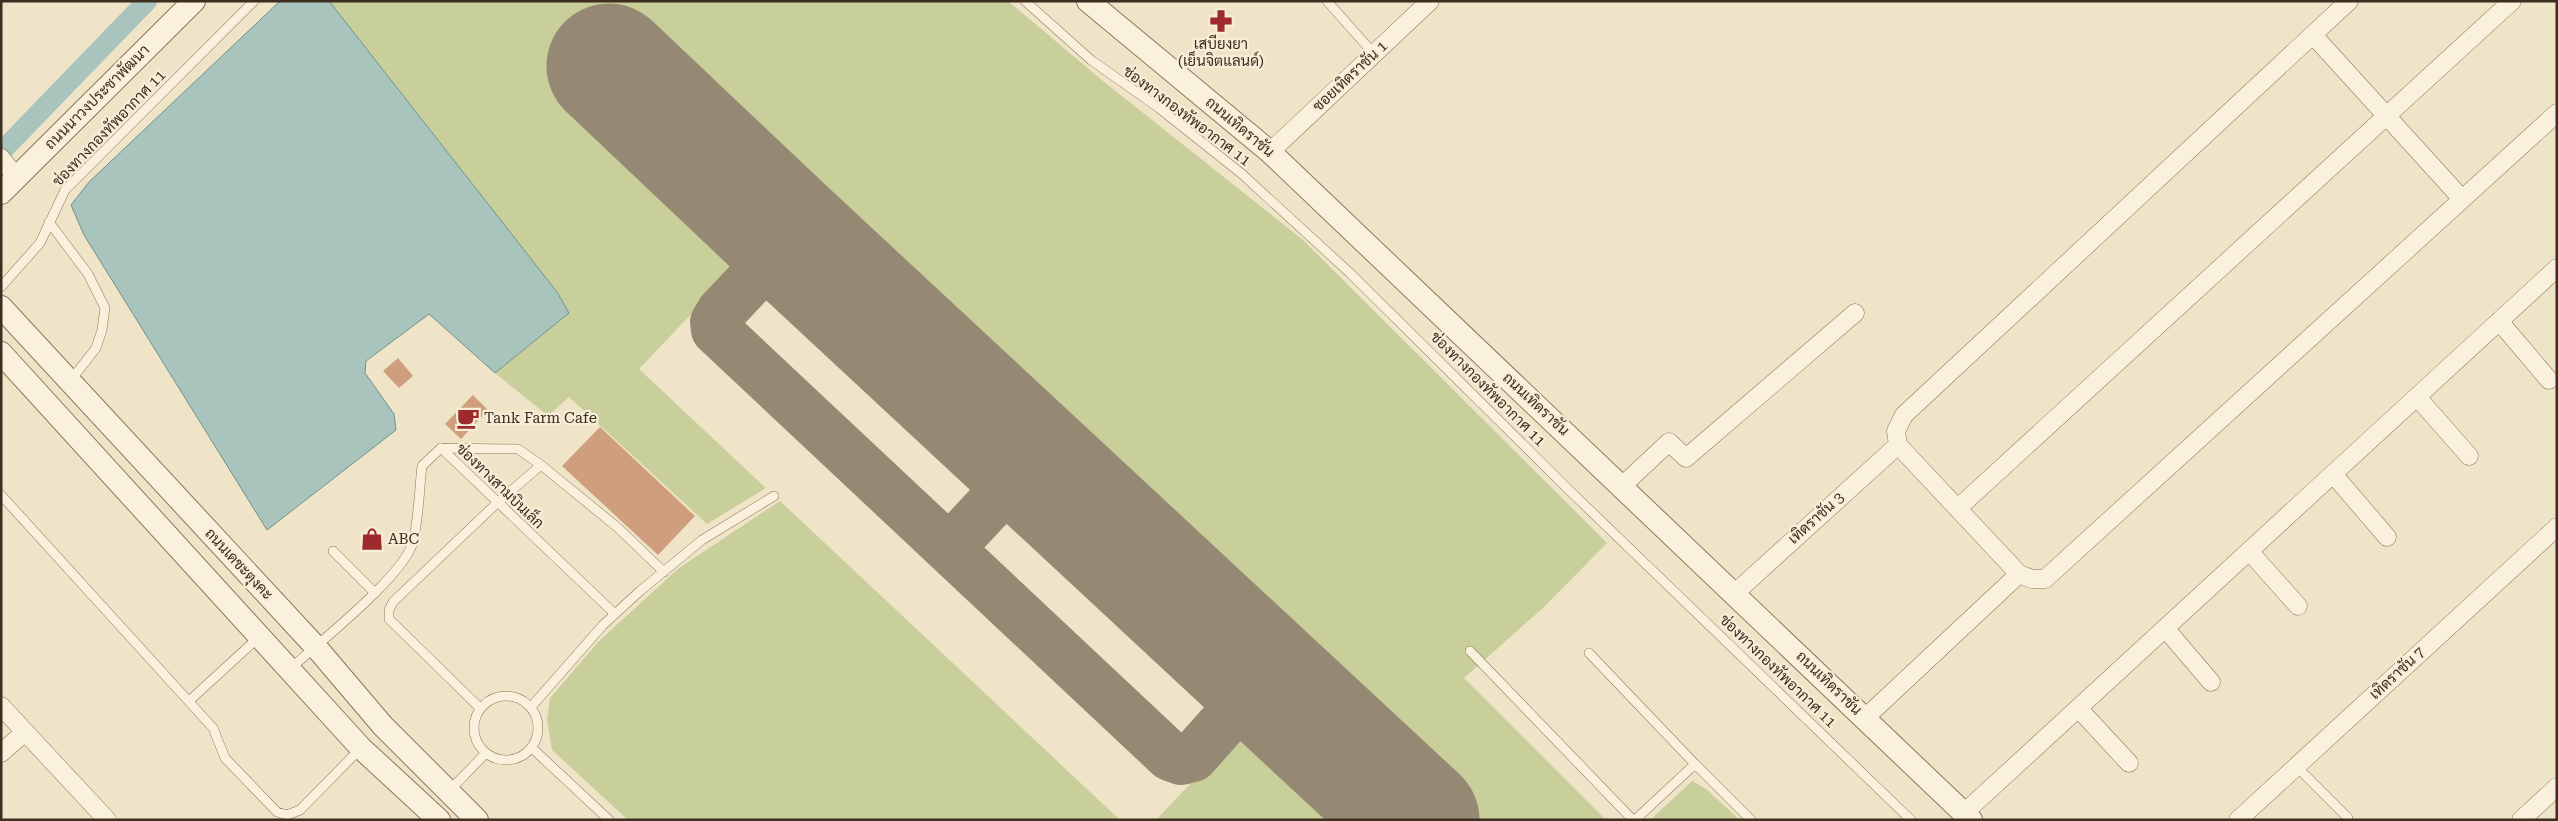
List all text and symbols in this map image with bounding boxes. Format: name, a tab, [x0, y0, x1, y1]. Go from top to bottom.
pharmacy icon: เสบียงยา (เย็นจิตแลนด์)	[1208, 8, 1234, 34]
place label: เสบียงยา (เย็นจิตแลนด์)	[1178, 34, 1264, 70]
street label: ซอยเทิดราชัน 1	[1309, 37, 1391, 115]
street label: ถนนนาวงประชาพัฒนา	[41, 41, 153, 153]
street label: ช่องทางกองทัพอากาศ 11	[1120, 61, 1255, 170]
street label: ช่องทางกองทัพอากาศ 11	[48, 65, 169, 190]
street label: ถนนเทิดราชัน	[1202, 93, 1278, 161]
street label: ช่องทางกองทัพอากาศ 11	[1427, 327, 1550, 450]
street label: ถนนเทิดราชัน	[1499, 369, 1573, 439]
cafe icon: Tank Farm Cafe	[455, 405, 481, 431]
place label: Tank Farm Cafe	[484, 409, 597, 427]
street label: ช่องทางสามบินเล็ก	[452, 438, 549, 532]
street label: เทิดราชัน 3	[1784, 488, 1848, 548]
street label: ถนนเดชะตุงคะ	[200, 524, 277, 605]
shop icon: ABC	[359, 526, 385, 552]
place label: ABC	[388, 530, 420, 548]
street label: ช่องทางกองทัพอากาศ 11	[1716, 610, 1841, 731]
street label: เทิดราชัน 7	[2366, 643, 2428, 703]
street label: ถนนเทิดราชัน	[1792, 647, 1866, 719]

